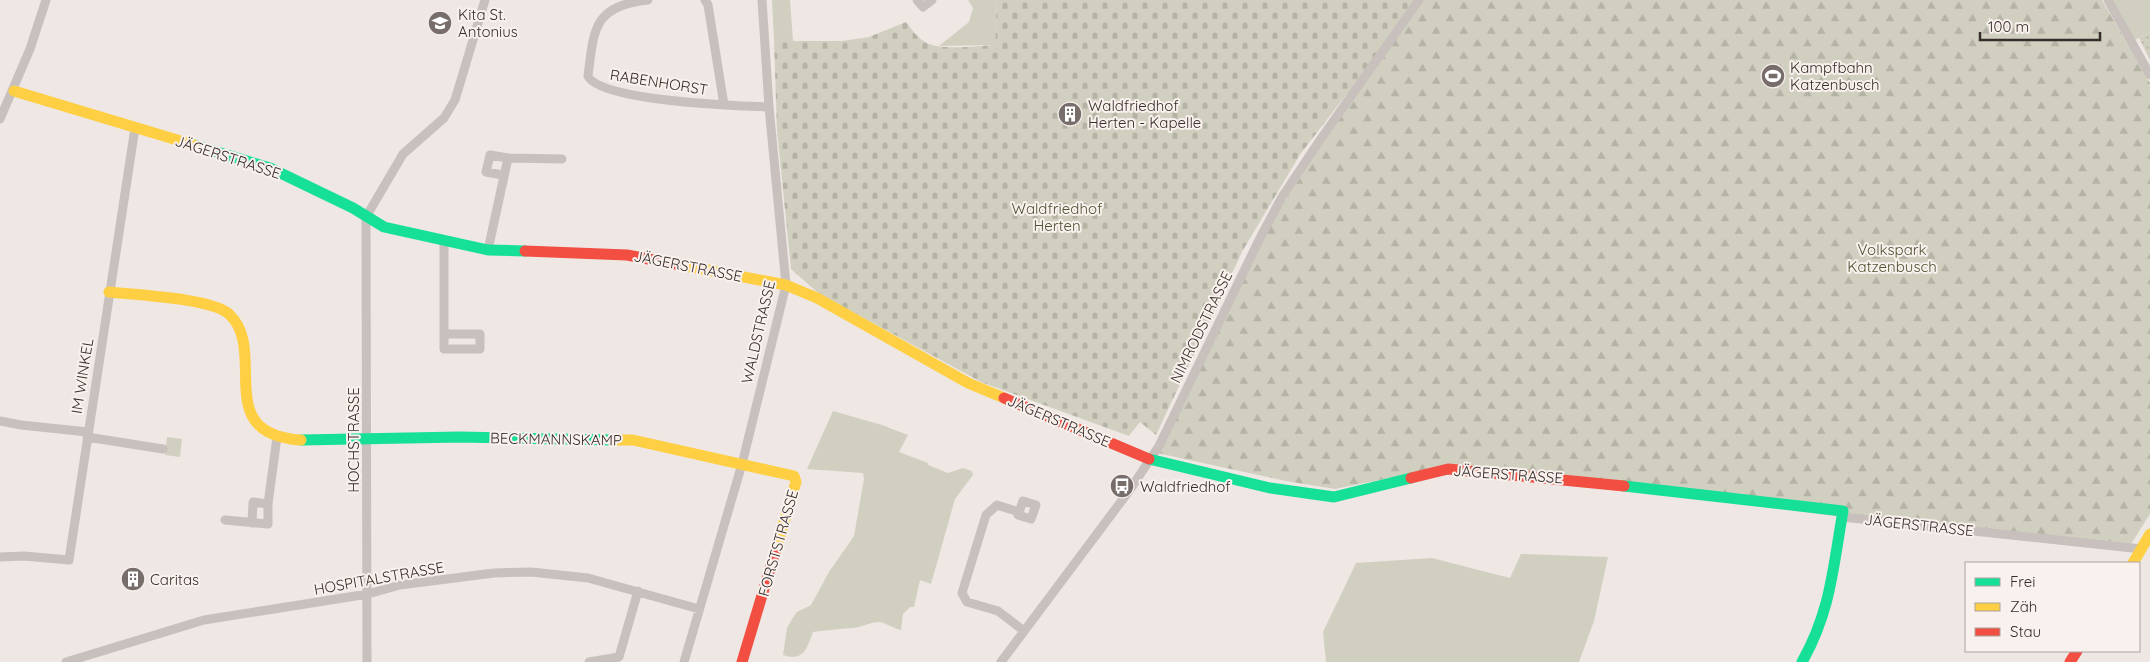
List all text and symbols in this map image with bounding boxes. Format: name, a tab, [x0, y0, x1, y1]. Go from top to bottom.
place label: Kita St. Antonius	[458, 5, 518, 41]
school or university icon: Kita St. Antonius	[427, 10, 453, 36]
scale bar	[1980, 10, 2100, 42]
text: 100 m	[1988, 17, 2029, 36]
place label: Kampfbahn Katzenbusch	[1790, 58, 1879, 94]
sports icon: Kampfbahn Katzenbusch	[1760, 63, 1786, 89]
street label: RABENHORST	[609, 65, 709, 99]
place label: Waldfriedhof Herten - Kapelle	[1088, 96, 1201, 132]
building icon: Waldfriedhof Herten - Kapelle	[1057, 101, 1083, 127]
street label: JÄGERSTRASSE	[173, 131, 283, 183]
park label: Waldfriedhof Herten	[1012, 199, 1103, 235]
park label: Volkspark Katzenbusch	[1847, 240, 1937, 276]
street label: JÄGERSTRASSE	[632, 246, 744, 286]
street label: NIMRODSTRASSE	[1166, 268, 1236, 386]
street label: WALDSTRASSE	[737, 279, 779, 385]
street label: IM WINKEL	[67, 337, 97, 415]
street label: HOCHSTRASSE	[344, 387, 363, 493]
street label: JÄGERSTRASSE	[1005, 391, 1113, 451]
street label: BECKMANNSKAMP	[490, 428, 622, 450]
street label: JÄGERSTRASSE	[1453, 461, 1563, 487]
bus stop icon: Waldfriedhof	[1109, 473, 1135, 499]
place label: Waldfriedhof	[1140, 477, 1231, 496]
street label: FORSTSTRASSE	[754, 488, 802, 598]
street label: JÄGERSTRASSE	[1863, 510, 1975, 540]
street label: HOSPITALSTRASSE	[312, 557, 446, 599]
legend	[1965, 562, 2140, 652]
building icon: Caritas	[120, 566, 146, 592]
place label: Caritas	[150, 570, 199, 589]
text: Frei	[2010, 572, 2036, 591]
text: Zäh	[2010, 597, 2037, 616]
text: Stau	[2010, 622, 2041, 641]

